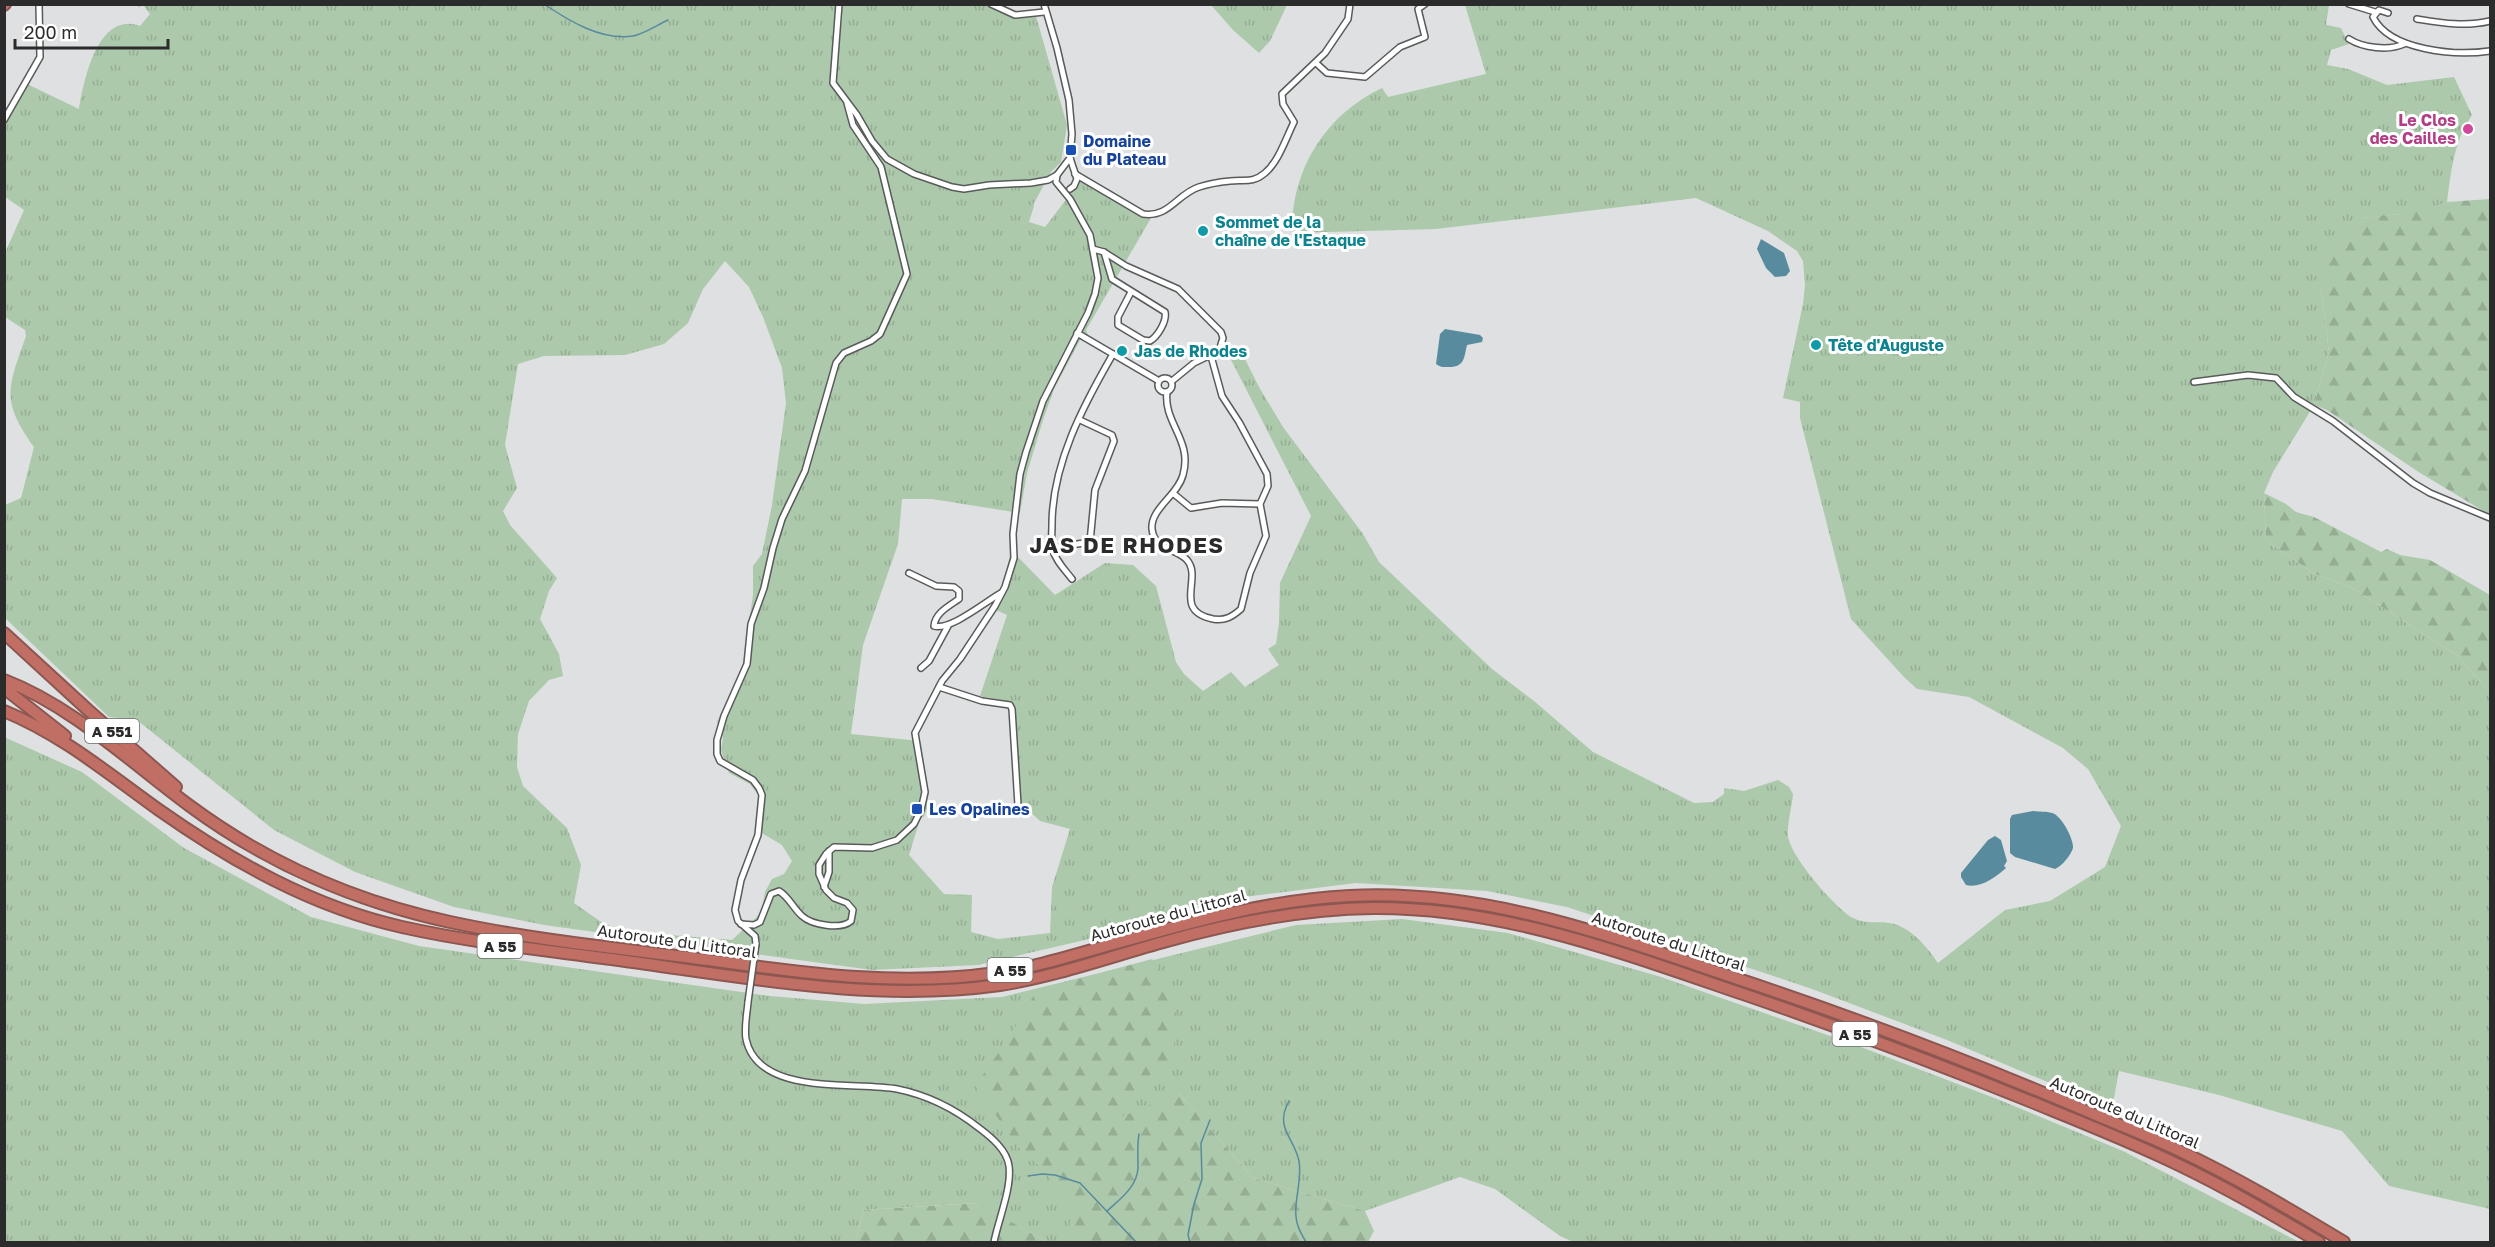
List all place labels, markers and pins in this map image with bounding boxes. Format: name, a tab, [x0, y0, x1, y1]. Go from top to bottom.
place label: Le Clos des Cailles	[2370, 110, 2456, 148]
marker: Le Clos des Cailles	[2461, 122, 2475, 136]
place label: Domaine du Plateau	[1083, 131, 1166, 169]
marker: Domaine du Plateau	[1064, 143, 1078, 157]
place label: Sommet de la chaîne de l'Estaque	[1215, 212, 1366, 250]
marker: Sommet de la chaîne de l'Estaque	[1196, 224, 1210, 238]
place label: Tête d'Auguste	[1828, 335, 1944, 355]
marker: Tête d'Auguste	[1809, 338, 1823, 352]
place label: Jas de Rhodes	[1134, 341, 1247, 361]
marker: Jas de Rhodes	[1115, 344, 1129, 358]
place label: Les Opalines	[929, 799, 1030, 819]
marker: Les Opalines	[910, 802, 924, 816]

